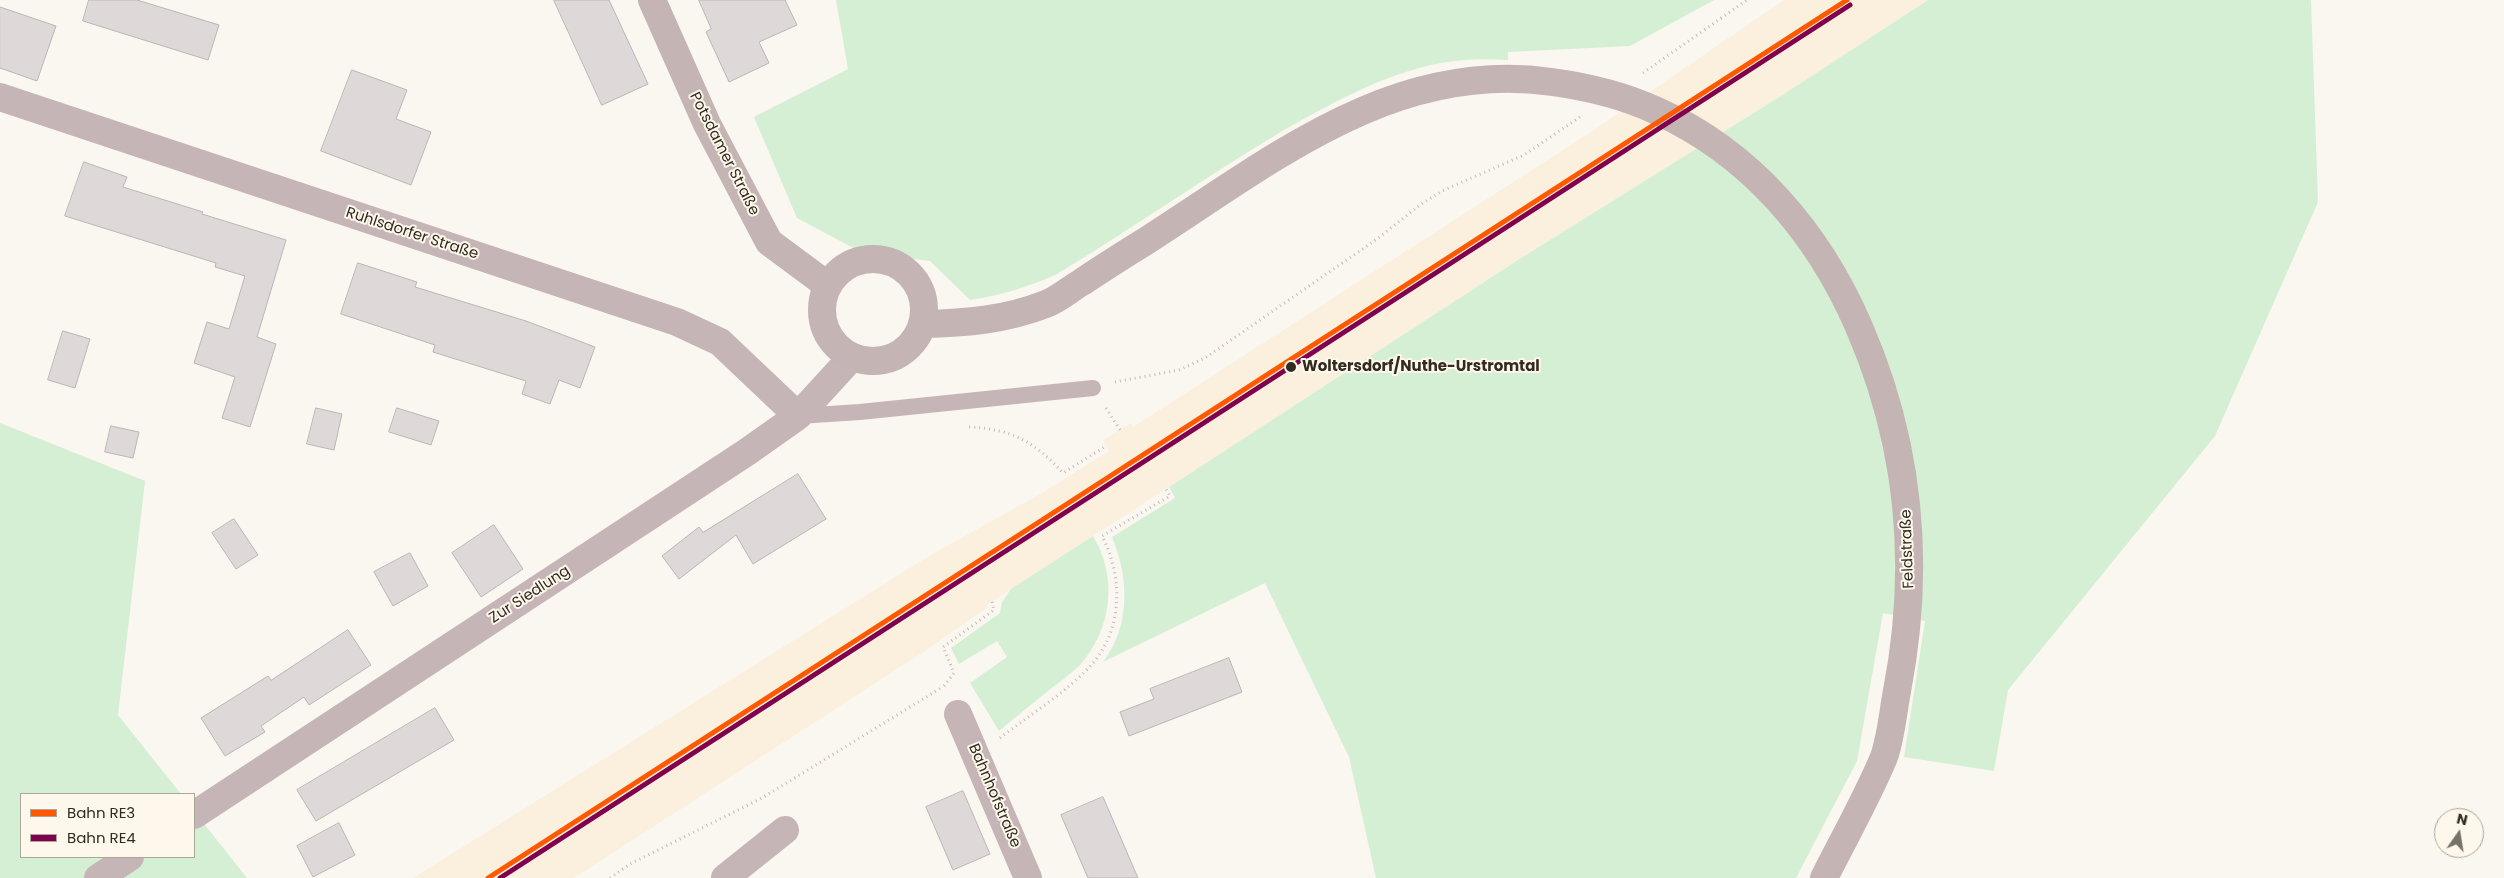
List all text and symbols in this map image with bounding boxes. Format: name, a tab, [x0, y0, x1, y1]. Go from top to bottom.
street label: Potsdamer Straße	[685, 89, 763, 219]
street label: Ruhlsdorfer Straße	[343, 204, 481, 264]
place label: Woltersdorf/Nuthe-Urstromtal	[1302, 358, 1540, 376]
marker: Woltersdorf/Nuthe-Urstromtal	[1284, 360, 1298, 374]
street label: Feldstraße	[1898, 509, 1918, 589]
street label: Zur Siedlung	[486, 562, 574, 628]
street label: Bahnhofstraße	[964, 741, 1024, 851]
legend	[20, 793, 195, 858]
text: Bahn RE3	[67, 802, 135, 823]
north arrow	[2434, 808, 2484, 858]
text: N	[2455, 808, 2470, 830]
text: Bahn RE4	[67, 827, 136, 848]

